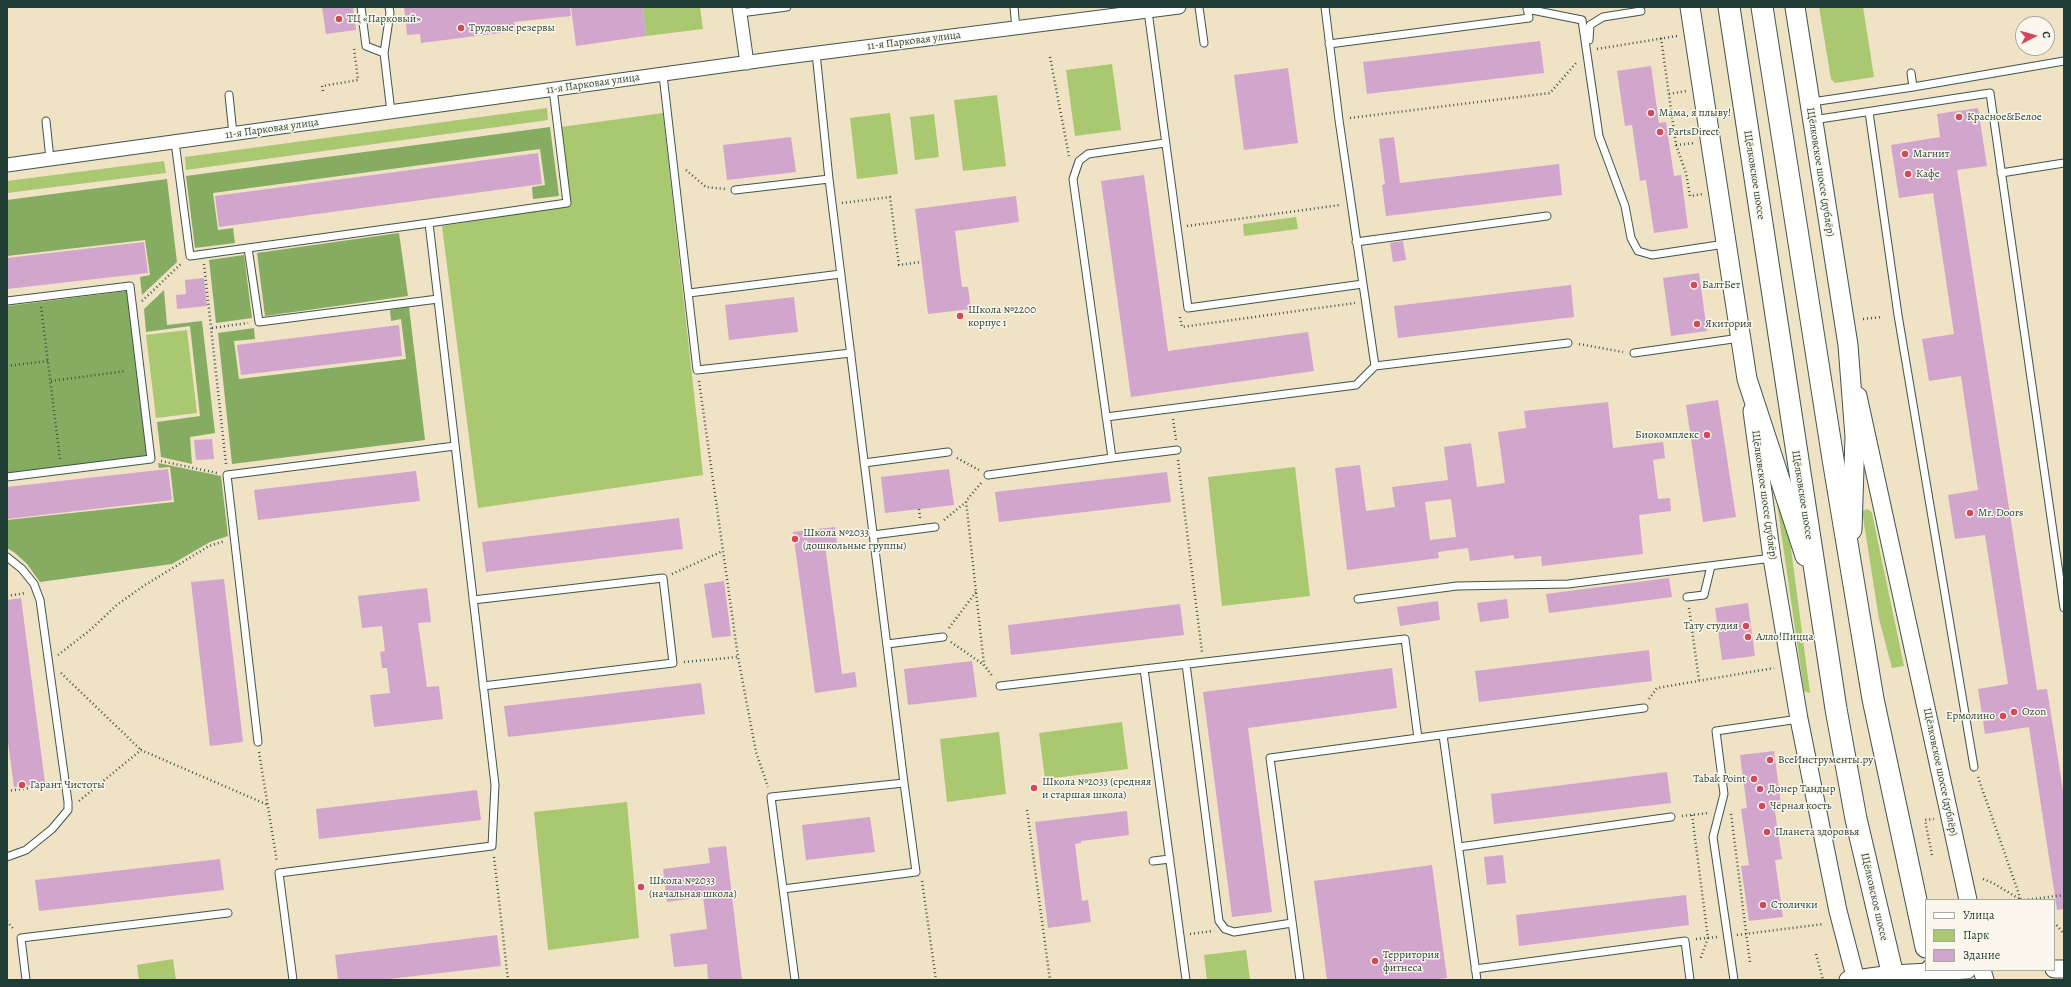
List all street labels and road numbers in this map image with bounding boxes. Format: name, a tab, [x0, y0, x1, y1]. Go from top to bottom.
street label: 11-я Парковая улица	[866, 29, 962, 53]
street label: 11-я Парковая улица	[545, 71, 641, 97]
street label: Щёлковское шоссе (дублёр)	[1803, 106, 1837, 238]
street label: 11-я Парковая улица	[224, 116, 320, 142]
street label: Щёлковское шоссе	[1740, 130, 1768, 220]
street label: Щёлковское шоссе (дублёр)	[1748, 429, 1780, 561]
street label: Щёлковское шоссе	[1788, 450, 1816, 540]
street label: Щёлковское шоссе (дублёр)	[1920, 707, 1960, 837]
street label: Щёлковское шоссе	[1857, 852, 1891, 942]

